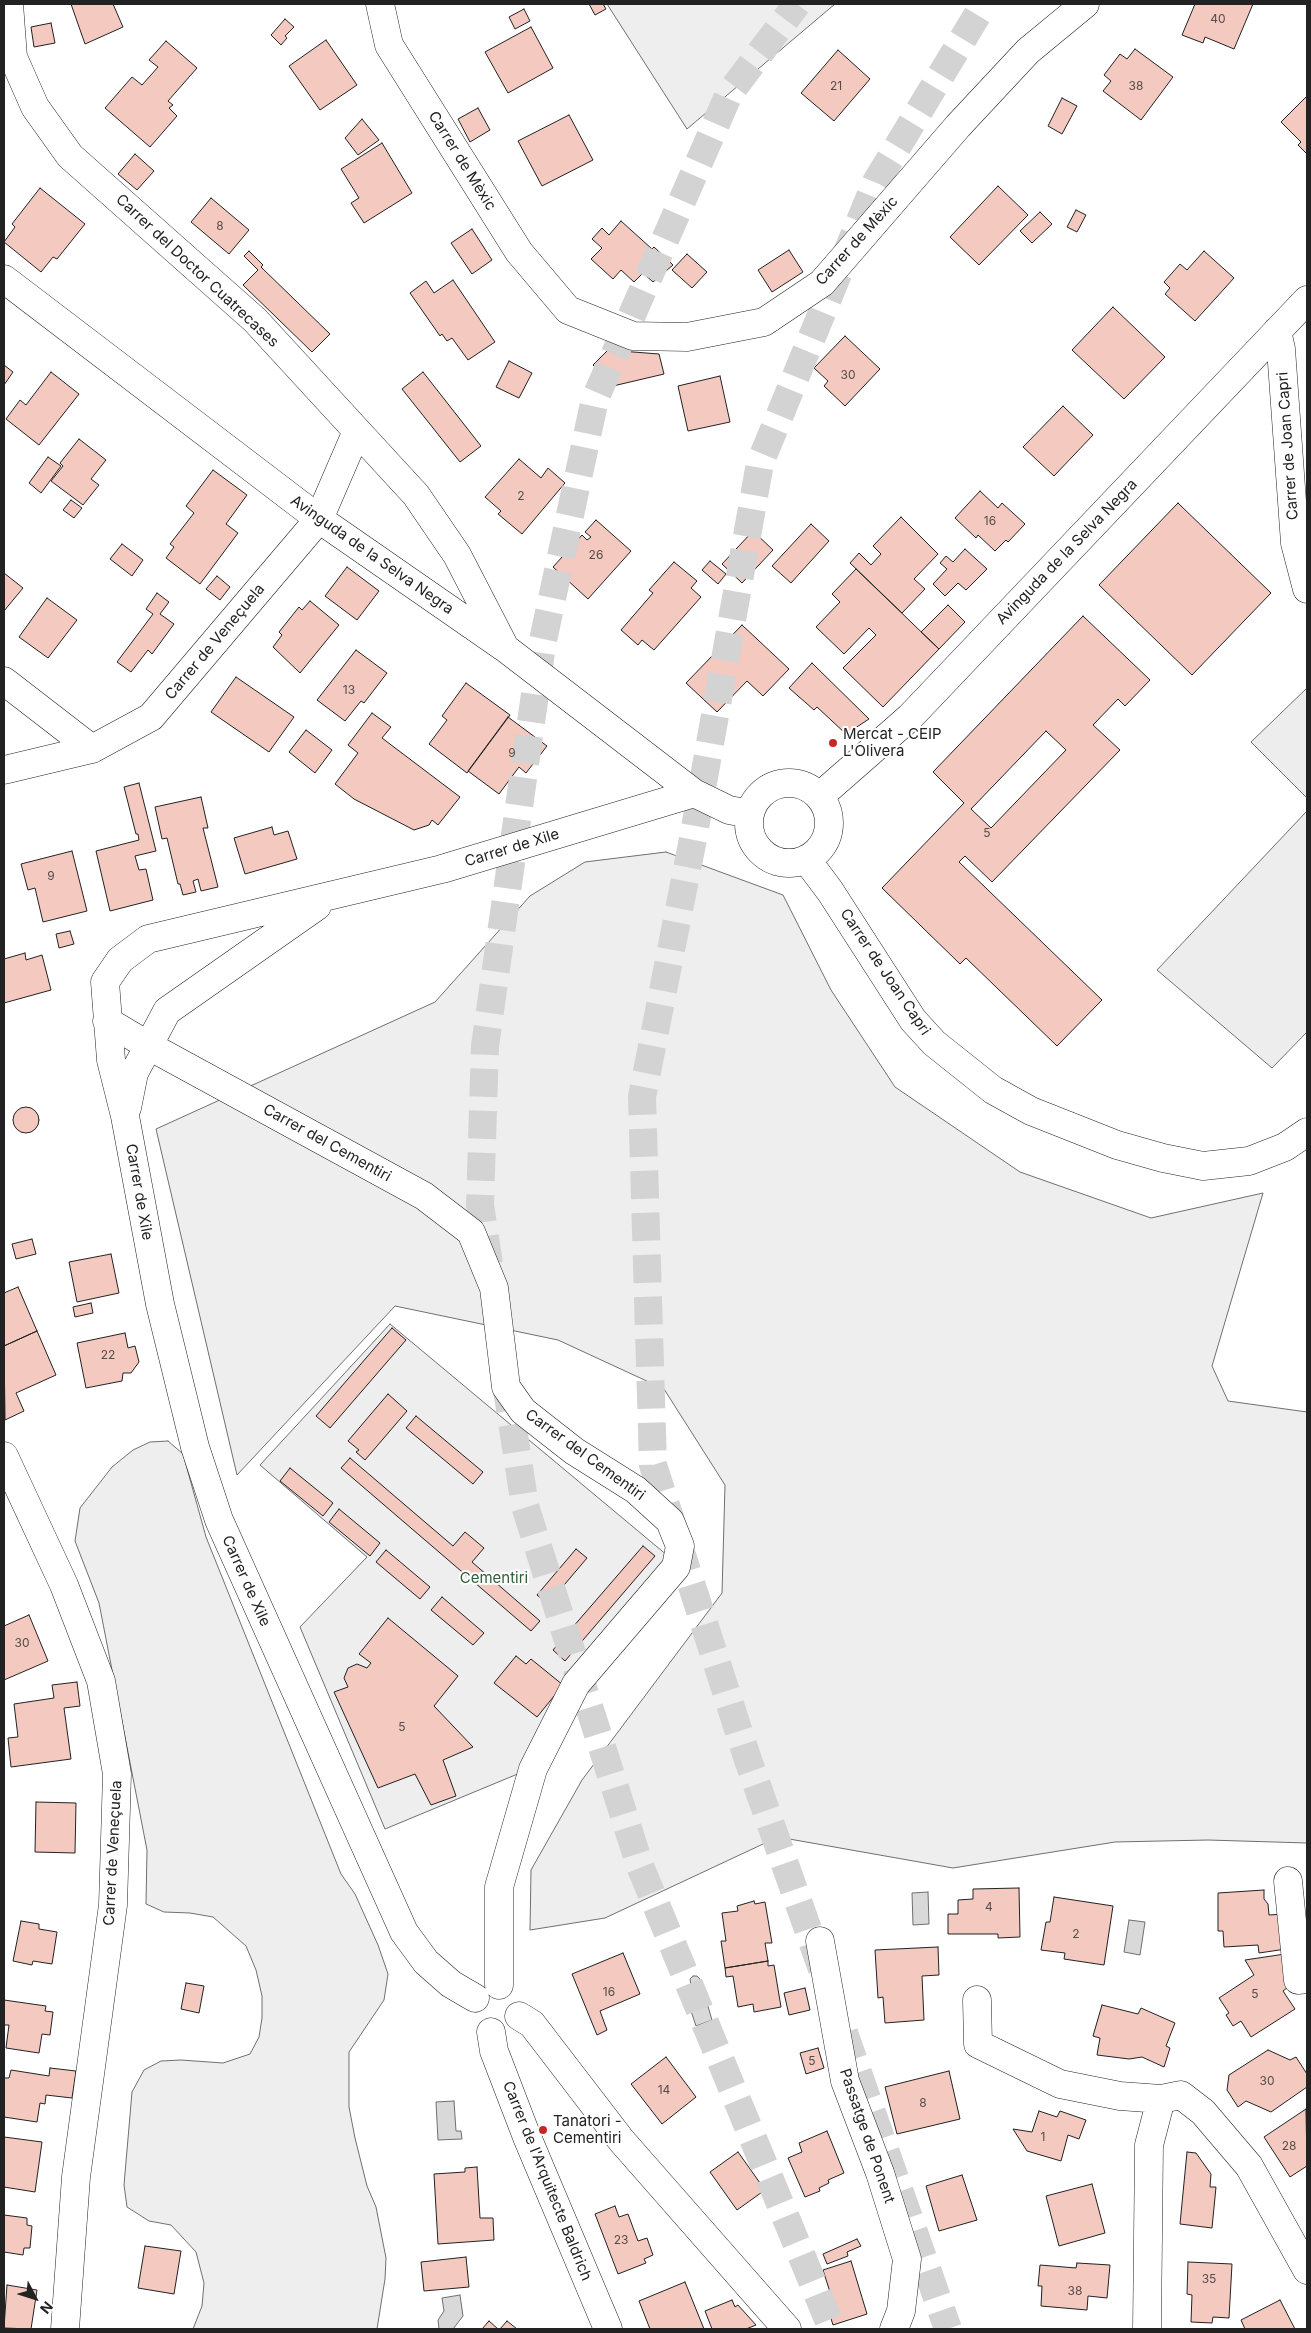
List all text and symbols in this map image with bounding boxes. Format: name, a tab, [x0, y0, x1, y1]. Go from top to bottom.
house number: 40	[1210, 12, 1226, 26]
house number: 21	[830, 79, 842, 93]
house number: 38	[1129, 79, 1143, 93]
street label: Carrer de Mèxic	[424, 108, 500, 214]
street label: Carrer del Doctor Cuatrecases	[112, 191, 282, 351]
street label: Carrer de Mèxic	[812, 193, 902, 289]
house number: 8	[216, 219, 224, 233]
house number: 30	[841, 368, 855, 382]
street label: Carrer de Joan Capri	[1274, 371, 1302, 521]
street label: Avinguda de la Selva Negra	[993, 476, 1141, 628]
house number: 2	[517, 489, 525, 503]
street label: Avinguda de la Selva Negra	[287, 492, 457, 618]
house number: 16	[984, 514, 996, 528]
house number: 26	[589, 548, 603, 562]
street label: Carrer de Veneçuela	[161, 580, 269, 704]
house number: 13	[343, 683, 355, 697]
place label: Mercat - CEIP L'Olivera	[843, 725, 942, 760]
marker: Mercat - CEIP L'Olivera	[827, 737, 839, 749]
house number: 9	[508, 746, 516, 760]
street label: Carrer de Xile	[463, 825, 561, 871]
house number: 5	[983, 826, 991, 840]
house number: 9	[47, 869, 55, 883]
street label: Carrer de Joan Capri	[836, 905, 934, 1039]
street label: Carrer del Cementiri	[260, 1100, 394, 1186]
street label: Carrer de Xile	[122, 1142, 156, 1242]
house number: 22	[101, 1348, 115, 1362]
street label: Carrer del Cementiri	[522, 1406, 648, 1504]
street label: Carrer de Xile	[218, 1533, 274, 1629]
park label: Cementiri	[460, 1569, 528, 1587]
house number: 30	[15, 1636, 29, 1650]
house number: 5	[398, 1720, 406, 1734]
street label: Carrer de Veneçuela	[100, 1780, 126, 1926]
house number: 4	[985, 1900, 993, 1914]
house number: 2	[1072, 1927, 1080, 1941]
house number: 16	[603, 1985, 615, 1999]
house number: 5	[1251, 1987, 1259, 2001]
house number: 5	[808, 2054, 816, 2068]
street label: Passatge de Ponent	[836, 2066, 898, 2206]
house number: 30	[1260, 2074, 1274, 2088]
street label: Carrer de l'Arquitecte Baldrich	[499, 2079, 595, 2283]
house number: 14	[658, 2083, 670, 2097]
house number: 8	[919, 2096, 927, 2110]
place label: Tanatori - Cementiri	[553, 2112, 622, 2147]
marker: Tanatori - Cementiri	[537, 2124, 549, 2136]
house number: 1	[1041, 2130, 1045, 2144]
house number: 28	[1282, 2139, 1296, 2153]
house number: 23	[614, 2233, 628, 2247]
house number: 35	[1202, 2272, 1216, 2286]
north arrow	[10, 2273, 60, 2323]
house number: 38	[1068, 2284, 1082, 2298]
text: N	[37, 2298, 57, 2318]

